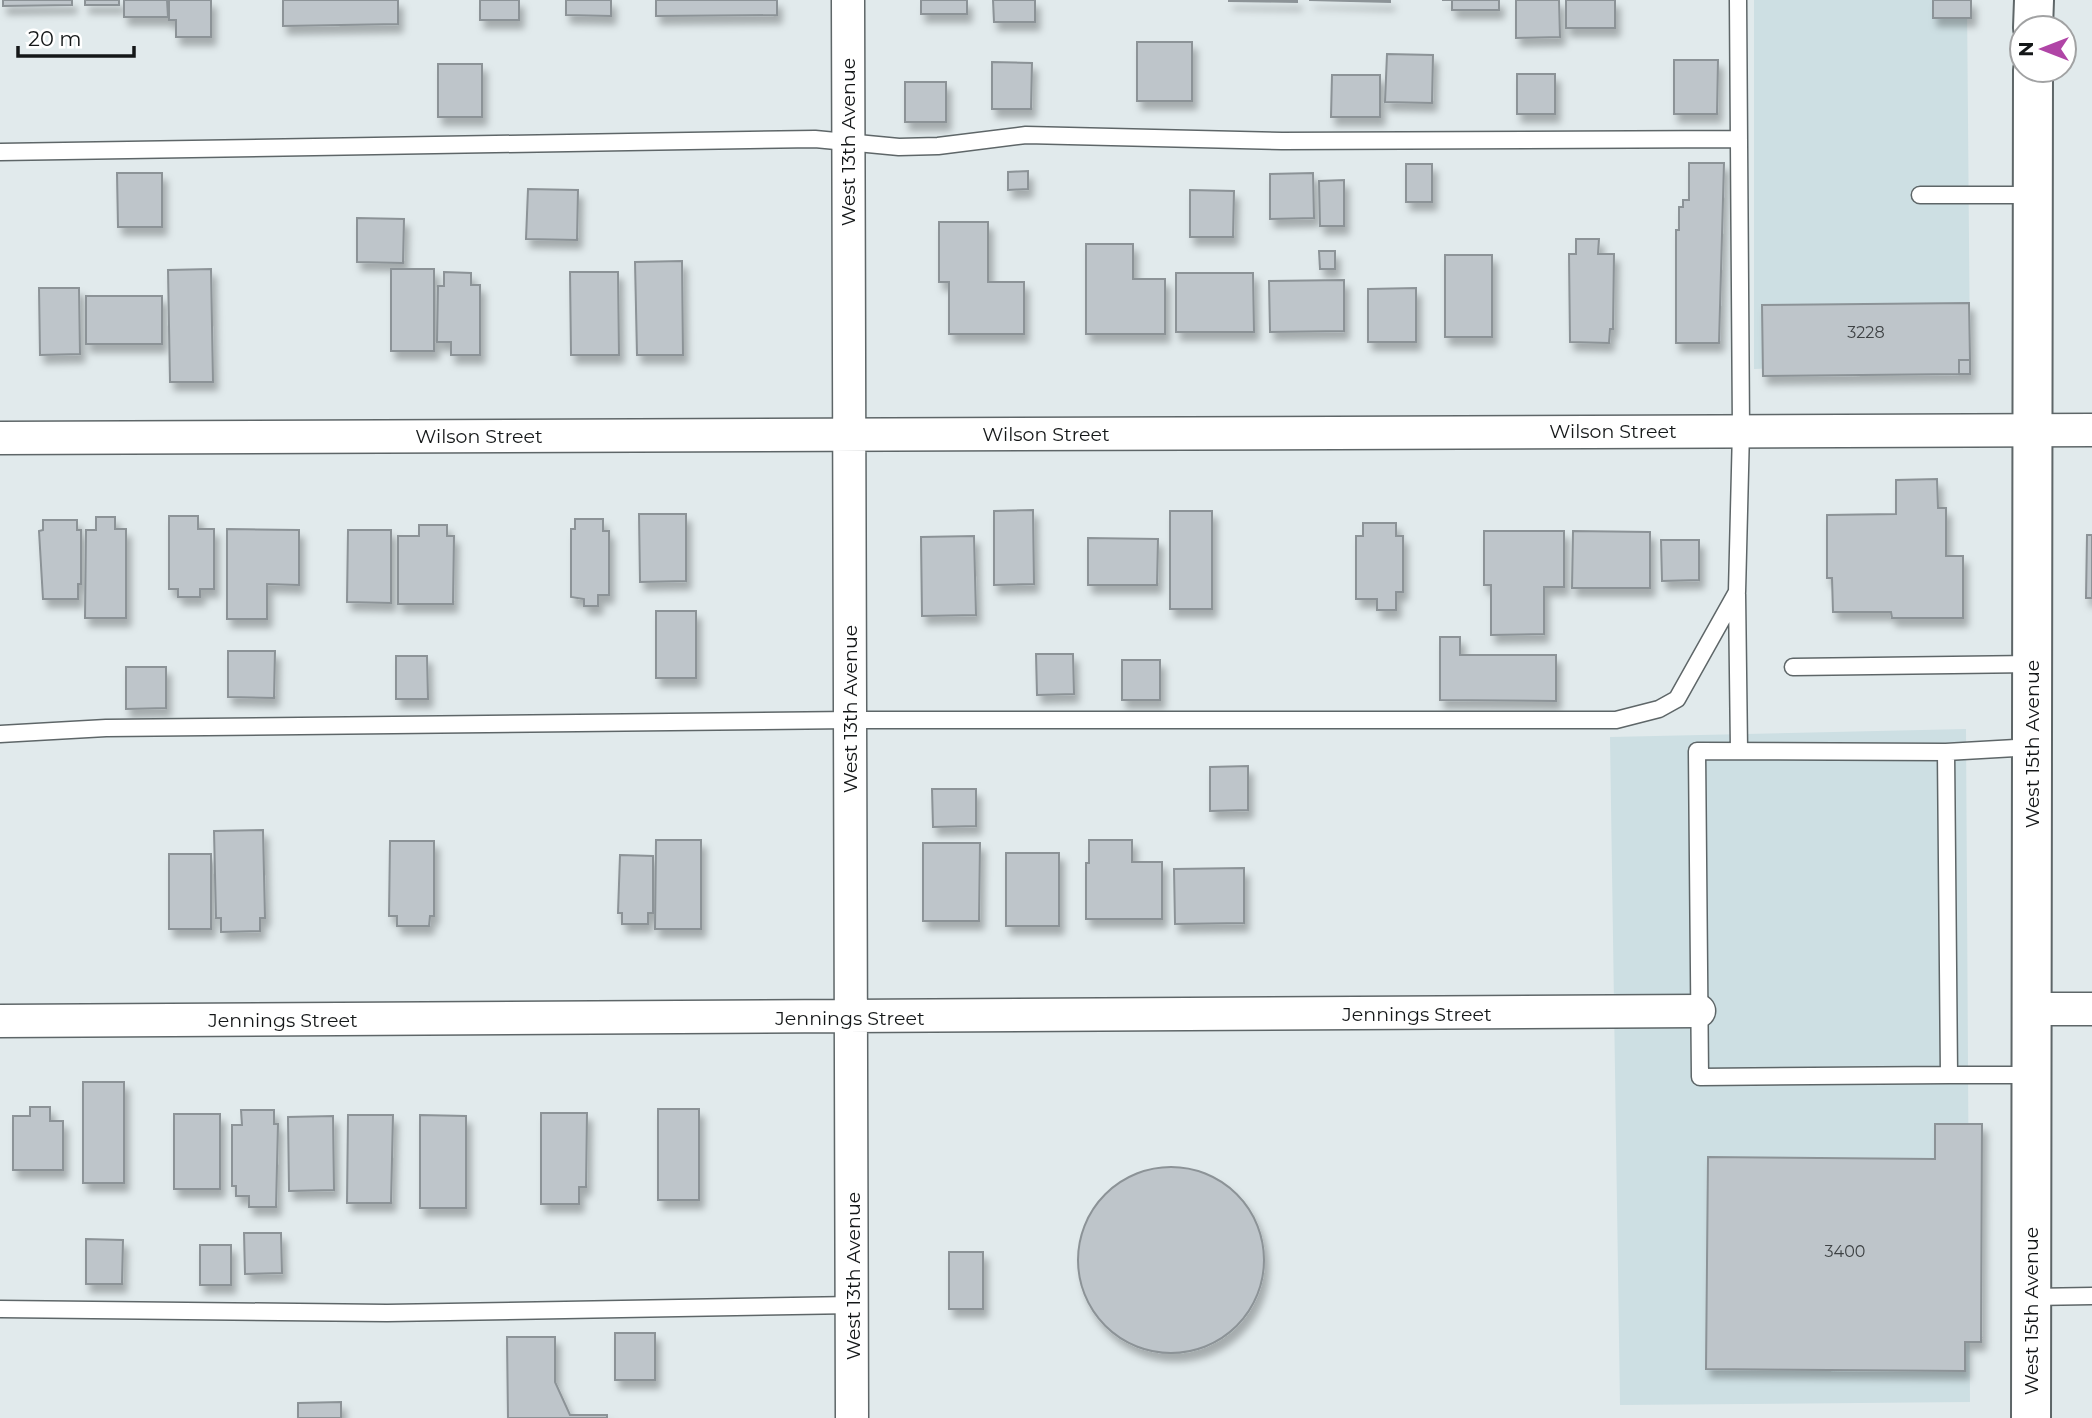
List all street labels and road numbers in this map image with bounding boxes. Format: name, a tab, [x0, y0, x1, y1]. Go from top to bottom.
street label: West 13th Avenue	[837, 58, 860, 226]
street label: Wilson Street	[1549, 420, 1677, 443]
street label: Wilson Street	[982, 423, 1110, 446]
street label: Wilson Street	[415, 425, 543, 448]
street label: West 13th Avenue	[839, 625, 862, 793]
street label: West 15th Avenue	[2021, 660, 2044, 828]
street label: Jennings Street	[1341, 1003, 1492, 1026]
street label: Jennings Street	[774, 1007, 925, 1030]
street label: Jennings Street	[207, 1009, 358, 1032]
street label: West 13th Avenue	[842, 1192, 865, 1360]
street label: West 15th Avenue	[2020, 1227, 2043, 1395]

